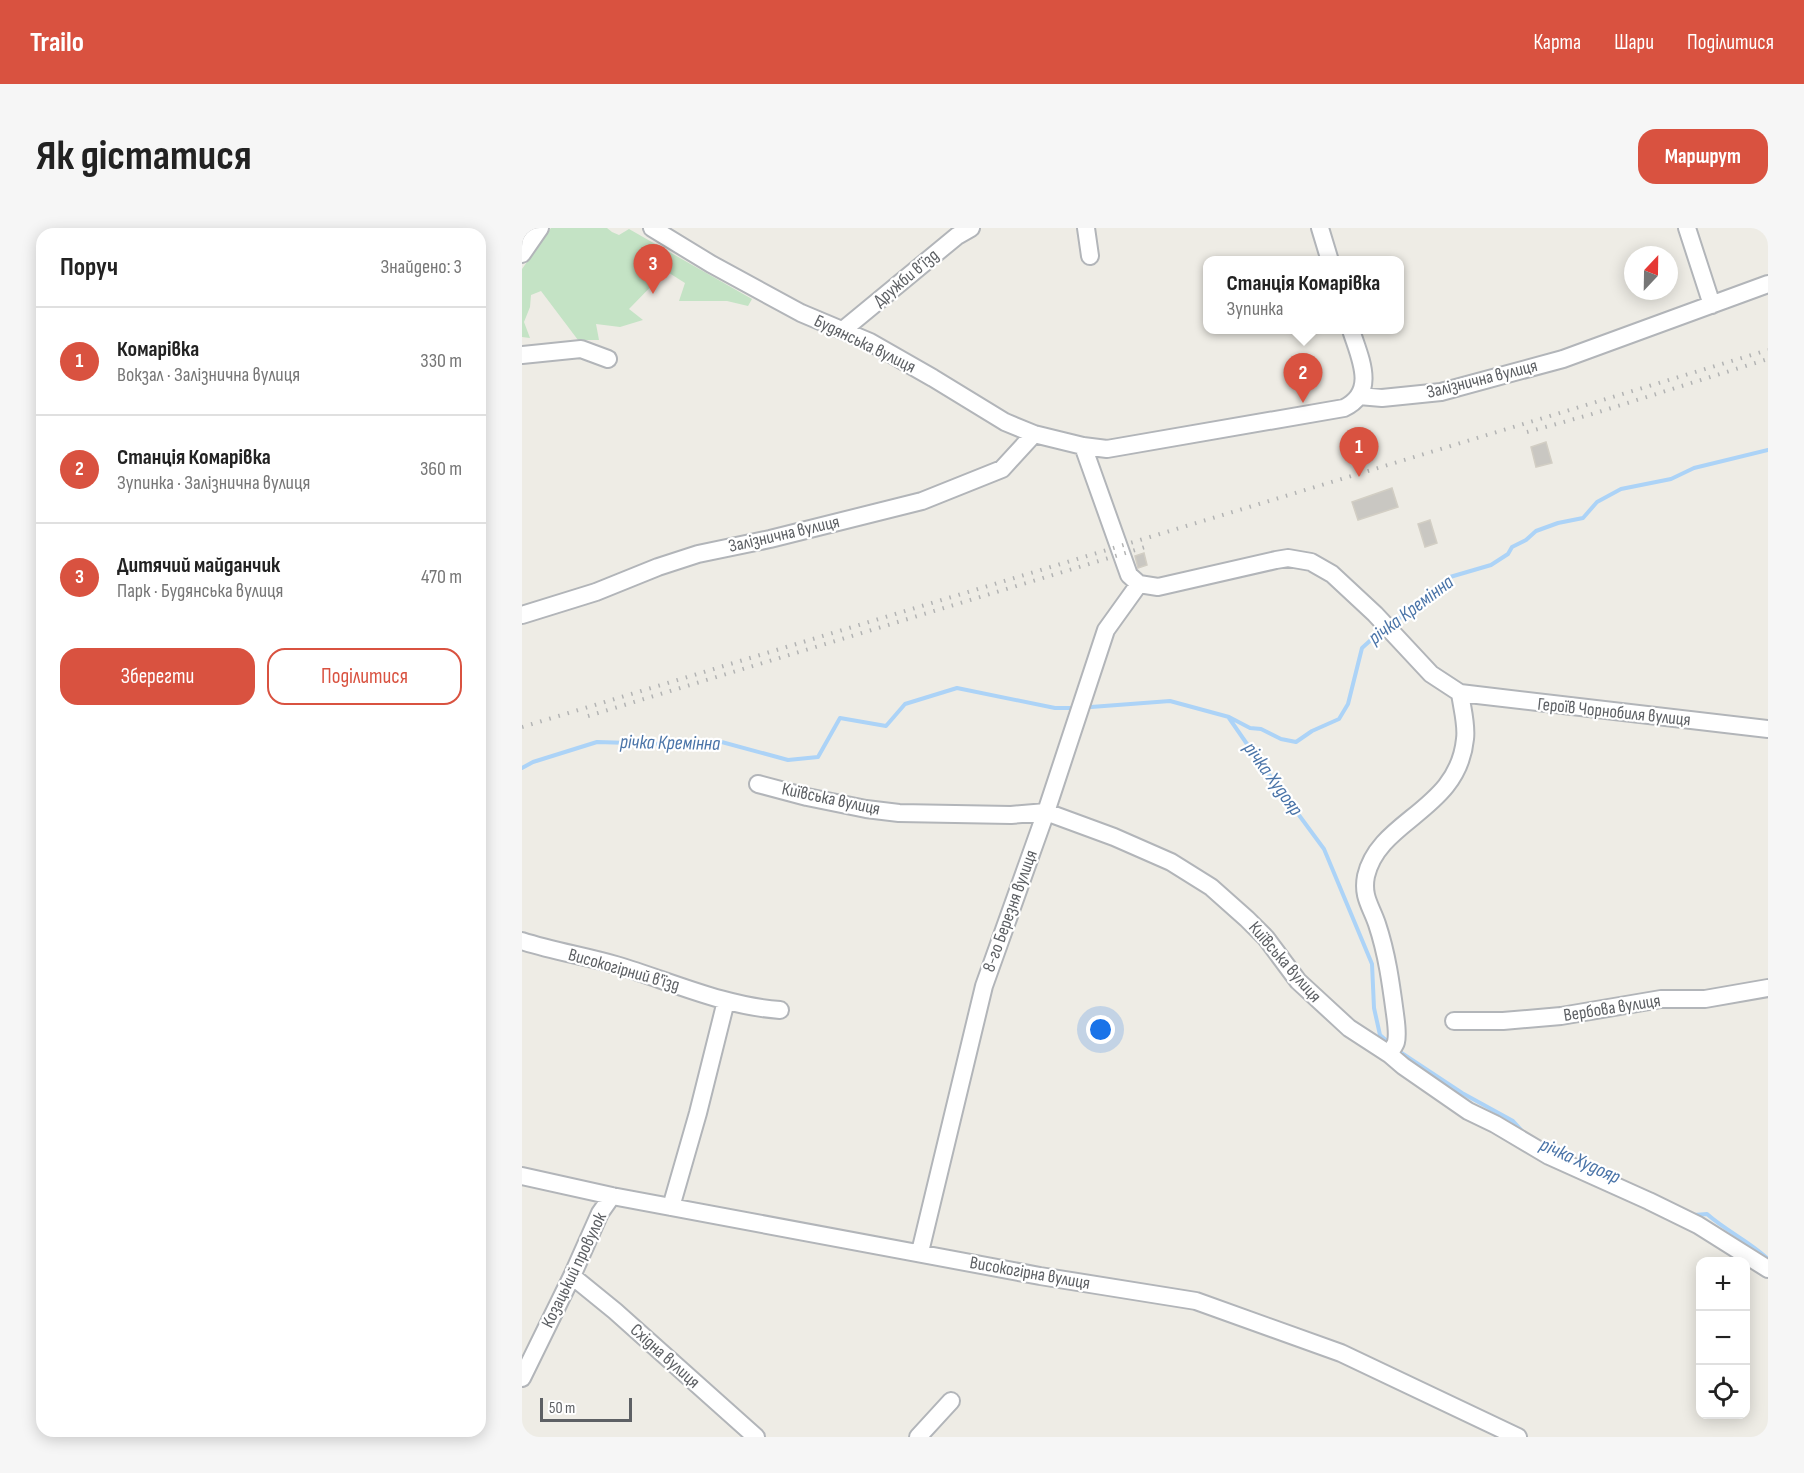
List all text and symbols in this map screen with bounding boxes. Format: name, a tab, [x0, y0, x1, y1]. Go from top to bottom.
text: Trailo	[30, 26, 84, 59]
text: Карта	[1533, 30, 1581, 55]
text: Шари	[1614, 30, 1654, 55]
text: Поділитися	[1687, 30, 1774, 55]
button: Маршрут	[1638, 129, 1768, 184]
text: Як дістатися	[36, 131, 252, 182]
pin: 3	[634, 244, 672, 294]
street label: Дружби в’їзд	[869, 245, 943, 311]
north arrow	[1624, 246, 1678, 300]
text: Поруч	[60, 252, 118, 283]
text: Знайдено: 3	[380, 255, 462, 279]
popup	[1203, 256, 1404, 334]
text: Станція Комарівка	[1227, 270, 1380, 297]
text: Зупинка	[1227, 297, 1284, 321]
street label: Будянська вулиця	[811, 310, 919, 378]
text: Комарівка	[117, 336, 199, 363]
text: 1	[76, 349, 83, 373]
text: 330 m	[420, 349, 462, 373]
pin: 2	[1284, 354, 1322, 403]
street label: Залізнична вулиця	[1424, 355, 1540, 403]
text: Вокзал · Залізнична вулиця	[117, 363, 300, 387]
pin: 1	[1340, 428, 1378, 477]
text: Станція Комарівка	[117, 444, 271, 471]
text: 2	[75, 457, 84, 481]
text: 360 m	[420, 457, 462, 481]
text: Зупинка · Залізнична вулиця	[117, 471, 310, 495]
street label: Залізнична вулиця	[726, 511, 842, 557]
text: Дитячий майданчик	[117, 552, 280, 579]
text: 3	[75, 565, 84, 589]
text: 470 m	[421, 565, 462, 589]
water label: річка Кремінна	[1363, 570, 1458, 650]
text: Парк · Будянська вулиця	[117, 579, 283, 603]
button: Зберегти	[60, 648, 255, 705]
button: Поділитися	[267, 648, 462, 705]
street label: Героїв Чорнобиля вулиця	[1536, 694, 1692, 730]
water label: річка Кремінна	[619, 730, 720, 756]
water label: річка Худояр	[1238, 737, 1308, 821]
street label: Київська вулиця	[780, 778, 882, 820]
street label: 8-го Березня вулиця	[978, 847, 1042, 975]
street label: Київська вулиця	[1244, 917, 1326, 1007]
street label: Високогірний в'їзд	[566, 944, 682, 996]
street label: Вербова вулиця	[1562, 990, 1662, 1026]
your location	[1086, 1015, 1115, 1044]
water label: річка Худояр	[1535, 1132, 1624, 1189]
street label: Козацький провулок	[537, 1209, 611, 1331]
street label: Високогірна вулиця	[968, 1252, 1092, 1294]
map controls	[1696, 1257, 1750, 1419]
button: +	[1696, 1257, 1750, 1311]
button: −	[1696, 1311, 1750, 1365]
street label: Східна вулиця	[626, 1319, 704, 1393]
button: locate	[1696, 1365, 1750, 1419]
scale bar	[540, 1395, 632, 1422]
text: 50 m	[549, 1399, 575, 1418]

